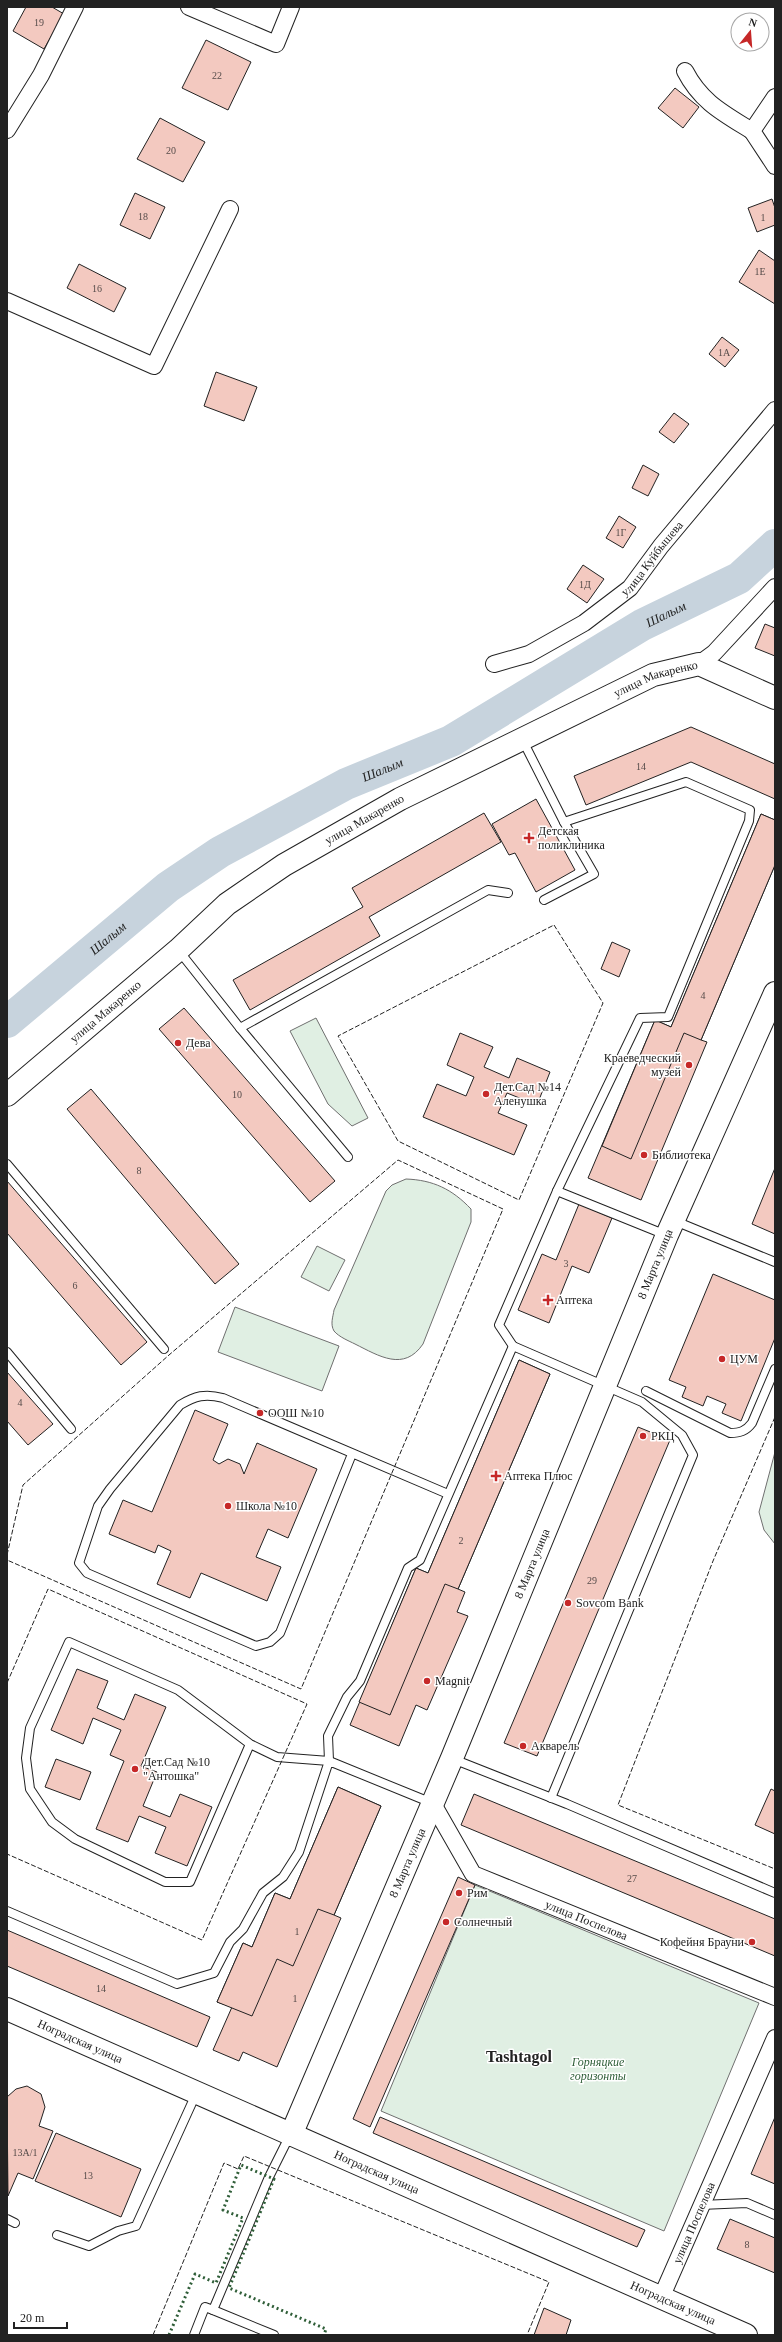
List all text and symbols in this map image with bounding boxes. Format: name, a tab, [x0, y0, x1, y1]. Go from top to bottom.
north arrow	[730, 12, 770, 52]
text: N	[747, 16, 759, 29]
house number: 19	[34, 17, 44, 28]
house number: 22	[212, 70, 222, 81]
house number: 20	[166, 145, 176, 156]
house number: 18	[138, 211, 148, 222]
house number: 1	[761, 212, 766, 223]
house number: 1Е	[754, 266, 766, 277]
house number: 16	[92, 283, 102, 294]
house number: 1А	[718, 347, 731, 358]
street label: улица Куйбышева	[618, 518, 686, 599]
house number: 1Г	[616, 527, 627, 538]
house number: 1Д	[579, 579, 591, 590]
water label: Шалым	[642, 598, 688, 631]
street label: улица Макаренко	[611, 658, 699, 700]
water label: Шалым	[359, 755, 405, 785]
house number: 14	[636, 761, 646, 772]
street label: улица Макаренко	[322, 791, 406, 847]
place label: Детская поликлиника	[538, 824, 605, 852]
marker: Детская поликлиника	[523, 832, 535, 844]
water label: Шалым	[86, 919, 129, 958]
street label: улица Макаренко	[67, 978, 144, 1046]
house number: 4	[701, 990, 706, 1001]
place label: Дева	[186, 1036, 211, 1050]
marker: Дева	[173, 1038, 183, 1048]
place label: Краеведческий музей	[604, 1051, 682, 1079]
marker: Краеведческий музей	[684, 1060, 694, 1070]
place label: Дет.Сад №14 Аленушка	[494, 1080, 561, 1108]
house number: 10	[232, 1089, 242, 1100]
marker: Дет.Сад №14 Аленушка	[481, 1089, 491, 1099]
place label: Библиотека	[652, 1148, 712, 1162]
marker: Библиотека	[639, 1150, 649, 1160]
house number: 8	[137, 1165, 142, 1176]
street label: 8 Марта улица	[634, 1226, 676, 1301]
house number: 3	[564, 1258, 569, 1269]
house number: 6	[73, 1280, 78, 1291]
place label: Аптека	[556, 1293, 593, 1307]
marker: Аптека	[543, 1295, 553, 1305]
place label: ЦУМ	[730, 1352, 758, 1366]
marker: ЦУМ	[717, 1354, 727, 1364]
house number: 4	[18, 1397, 23, 1408]
place label: ООШ №10	[268, 1406, 324, 1420]
marker: ООШ №10	[255, 1408, 265, 1418]
place label: РКЦ	[651, 1429, 675, 1443]
marker: РКЦ	[638, 1431, 648, 1441]
place label: Аптека Плюс	[504, 1469, 573, 1483]
marker: Аптека Плюс	[491, 1471, 501, 1481]
place label: Школа №10	[236, 1499, 297, 1513]
marker: Школа №10	[223, 1501, 233, 1511]
street label: 8 Марта улица	[511, 1526, 553, 1601]
house number: 2	[459, 1535, 464, 1546]
house number: 29	[587, 1575, 597, 1586]
place label: Sovcom Bank	[576, 1596, 644, 1610]
marker: Sovcom Bank	[563, 1598, 573, 1608]
place label: Magnit	[435, 1674, 470, 1688]
marker: Magnit	[422, 1676, 432, 1686]
place label: Акварель	[531, 1739, 580, 1753]
marker: Акварель	[518, 1741, 528, 1751]
place label: Дет.Сад №10 "Антошка"	[143, 1755, 210, 1783]
marker: Дет.Сад №10 "Антошка"	[130, 1764, 140, 1774]
street label: 8 Марта улица	[386, 1825, 429, 1900]
house number: 27	[627, 1873, 637, 1884]
place label: Рим	[467, 1886, 488, 1900]
marker: Рим	[454, 1888, 464, 1898]
street label: улица Поспелова	[543, 1897, 630, 1943]
place label: Солнечный	[454, 1915, 513, 1929]
marker: Солнечный	[441, 1917, 451, 1927]
house number: 1	[295, 1926, 300, 1937]
place label: Кофейня Брауни	[660, 1935, 745, 1949]
marker: Кофейня Брауни	[747, 1937, 757, 1947]
house number: 14	[96, 1983, 106, 1994]
house number: 1	[293, 1993, 298, 2004]
street label: Ноградская улица	[35, 2016, 126, 2066]
district label: Tashtagol	[486, 2048, 553, 2066]
park label: Горняцкие горизонты	[570, 2055, 626, 2083]
house number: 13А/1	[13, 2147, 38, 2158]
street label: Ноградская улица	[332, 2147, 422, 2197]
house number: 13	[83, 2170, 93, 2181]
street label: улица Поспелова	[670, 2179, 718, 2266]
house number: 8	[745, 2239, 750, 2250]
street label: Ноградская улица	[628, 2278, 718, 2328]
scale bar	[14, 2304, 67, 2330]
text: 20 m	[20, 2311, 45, 2325]

